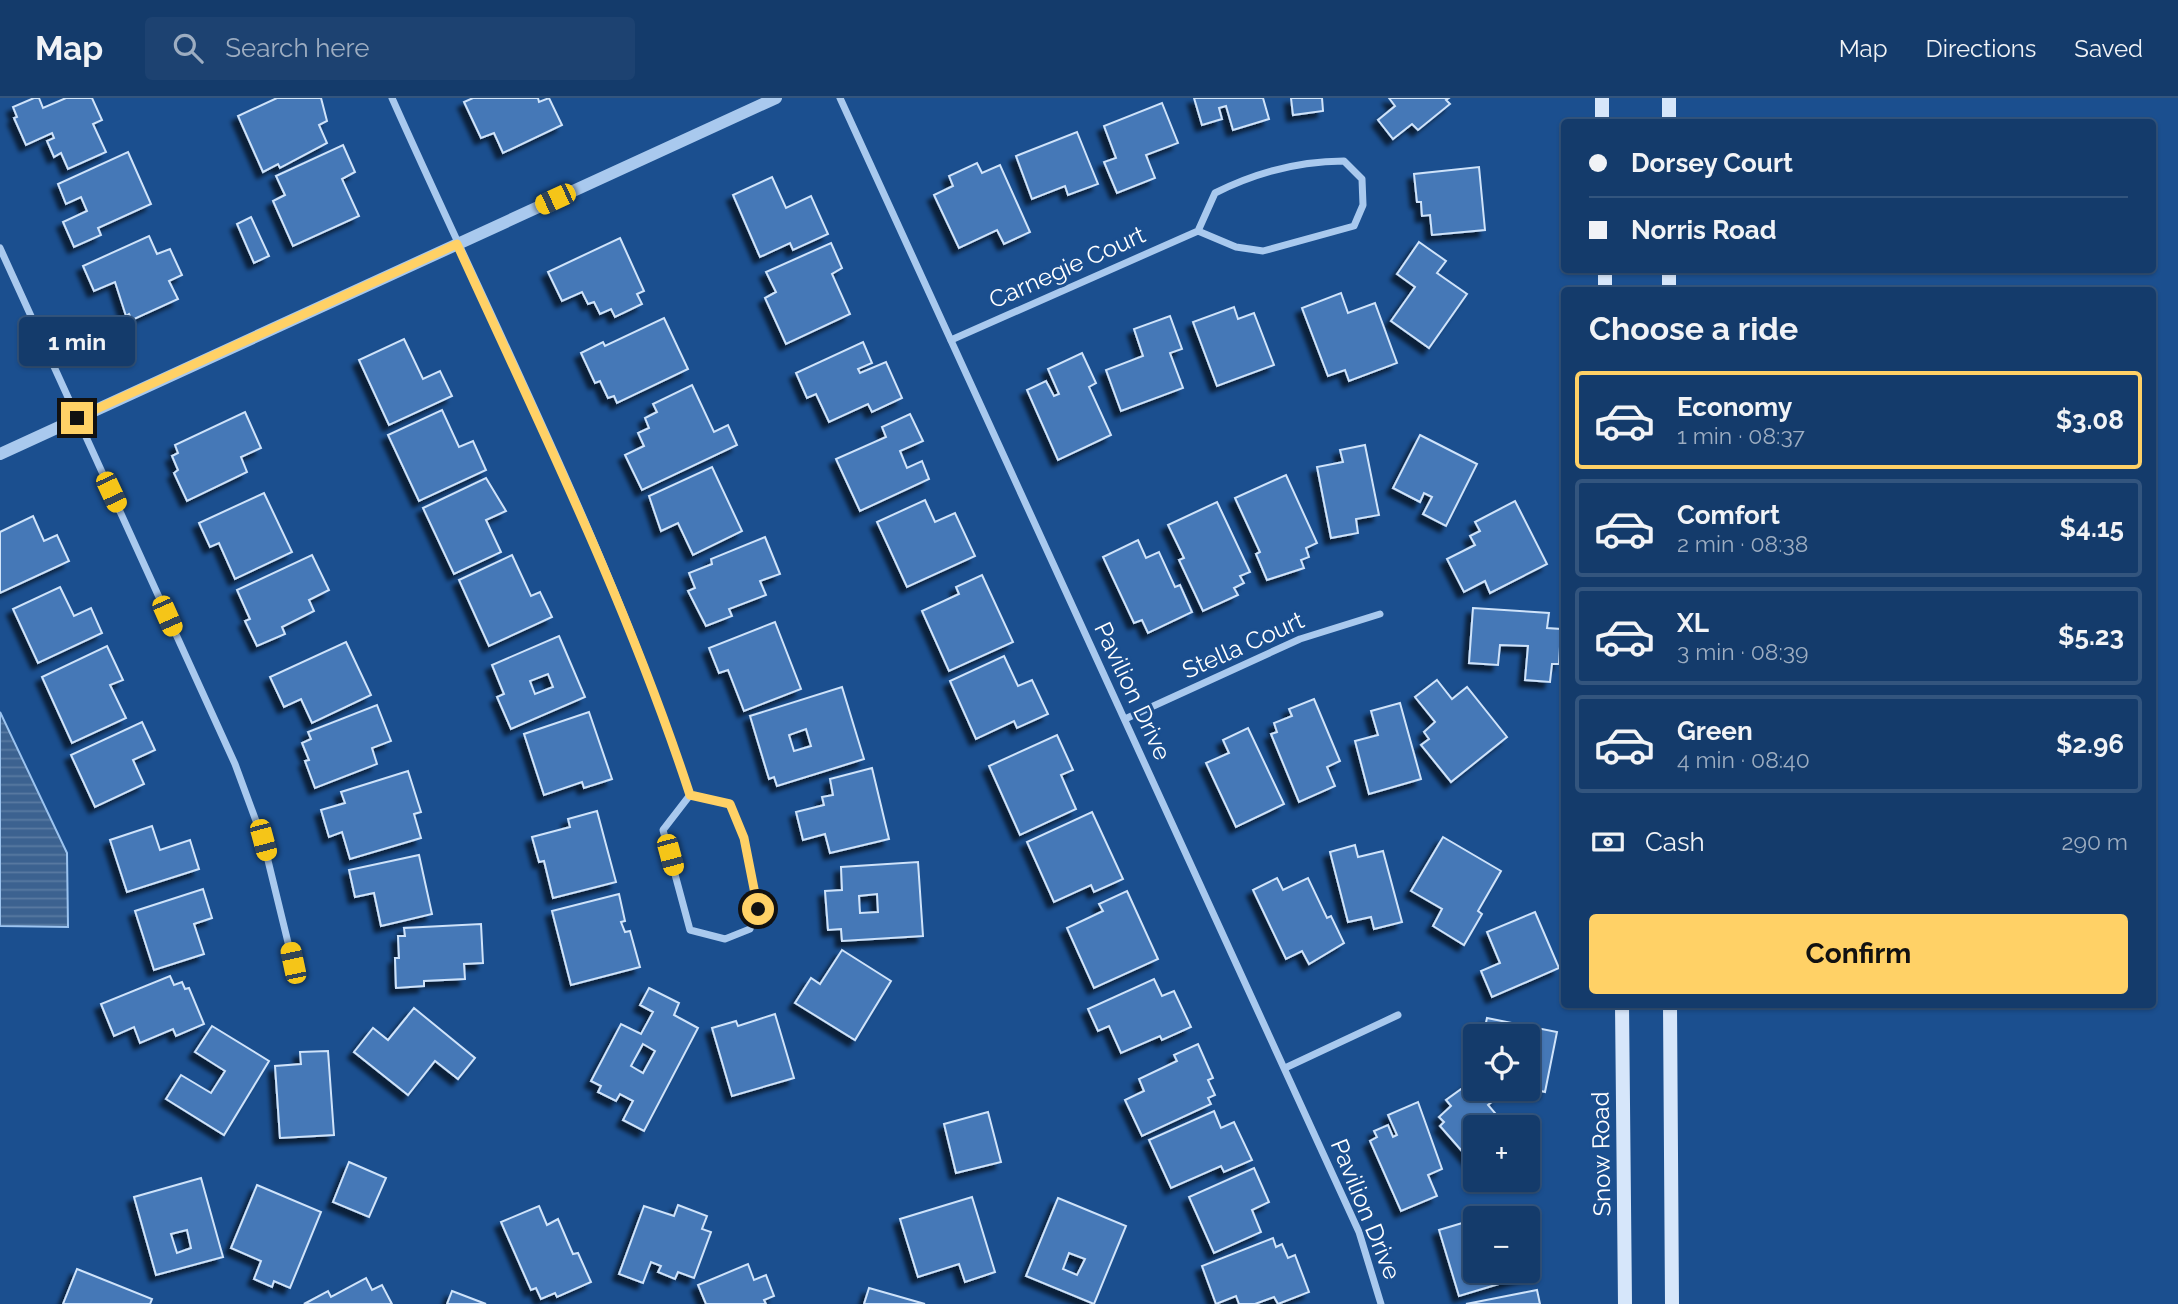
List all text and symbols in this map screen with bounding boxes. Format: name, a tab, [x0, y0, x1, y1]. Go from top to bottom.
search box	[145, 17, 635, 80]
text: Map	[35, 29, 103, 68]
icon: search	[169, 29, 207, 67]
text: Search here	[225, 33, 370, 63]
text: Map	[1839, 34, 1888, 63]
text: Directions	[1926, 34, 2036, 63]
text: Saved	[2074, 34, 2143, 63]
text: Dorsey Court	[1631, 148, 1793, 178]
car	[532, 181, 579, 217]
text: Norris Road	[1631, 215, 1776, 245]
street label: Carnegie Court	[984, 220, 1150, 314]
text: Choose a ride	[1589, 310, 1798, 347]
callout: 1 min	[19, 316, 135, 366]
text: 1 min	[48, 328, 106, 355]
icon: car	[1593, 389, 1656, 452]
text: Economy	[1677, 392, 1792, 422]
route end	[61, 402, 93, 434]
text: $3.08	[2056, 405, 2124, 435]
text: 1 min · 08:37	[1677, 422, 1805, 449]
car	[93, 469, 130, 515]
icon: car	[1593, 497, 1656, 560]
text: Comfort	[1677, 500, 1780, 530]
text: $4.15	[2060, 513, 2124, 543]
text: 2 min · 08:38	[1677, 530, 1808, 557]
car	[149, 593, 186, 639]
street label: Stella Court	[1178, 605, 1308, 685]
icon: car	[1593, 605, 1656, 668]
text: XL	[1677, 608, 1709, 638]
street label: Pavilion Drive	[1088, 617, 1178, 765]
text: $5.23	[2058, 621, 2124, 651]
text: 3 min · 08:39	[1677, 638, 1809, 665]
icon: car	[1593, 713, 1656, 776]
text: Green	[1677, 716, 1753, 746]
text: $2.96	[2056, 729, 2124, 759]
text: 4 min · 08:40	[1677, 746, 1810, 773]
car	[248, 817, 279, 863]
icon: cash	[1589, 823, 1627, 861]
text: Cash	[1645, 827, 1705, 857]
text: 290 m	[2061, 828, 2128, 855]
car	[655, 832, 686, 878]
route start	[742, 893, 774, 925]
button: Confirm	[1589, 914, 2128, 994]
car	[279, 940, 308, 986]
map controls	[1463, 1024, 1540, 1283]
button: locate	[1463, 1024, 1540, 1101]
street label: Snow Road	[1585, 1091, 1617, 1217]
button: +	[1463, 1115, 1540, 1192]
street label: Pavilion Drive	[1325, 1135, 1407, 1283]
button: −	[1463, 1206, 1540, 1283]

